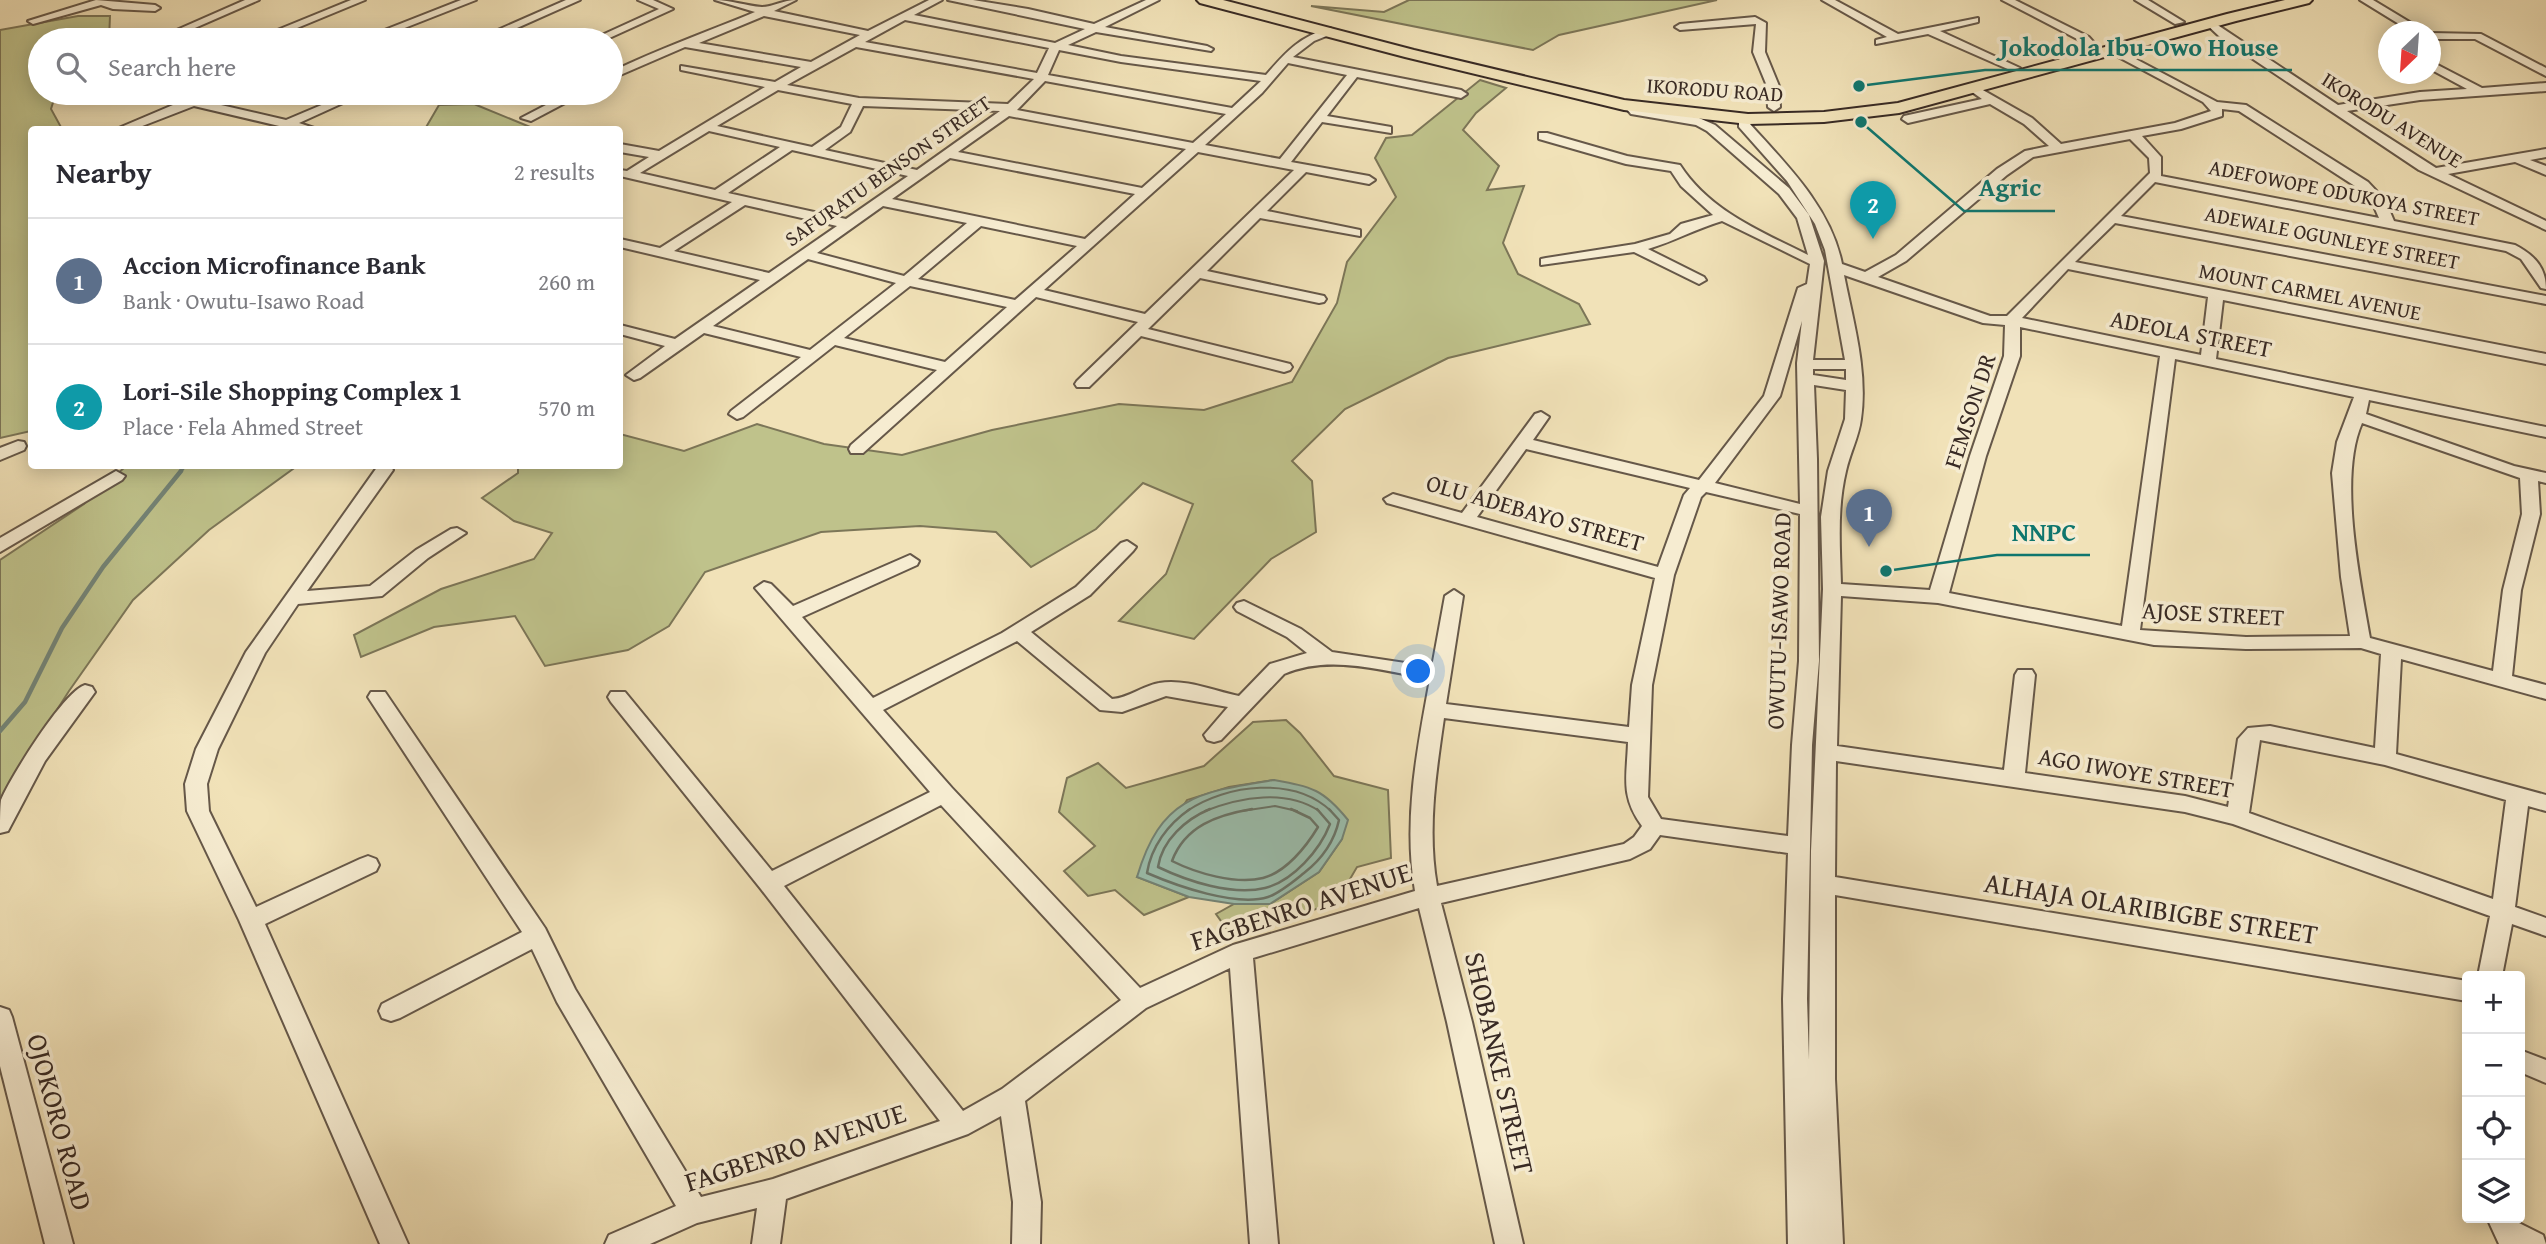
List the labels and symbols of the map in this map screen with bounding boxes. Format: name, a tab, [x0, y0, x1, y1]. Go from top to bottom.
north arrow	[2378, 21, 2441, 84]
callout: Jokodola Ibu-Owo House	[1985, 23, 2292, 70]
text: Jokodola Ibu-Owo House	[1995, 27, 2279, 66]
street label: IKORODU AVENUE	[2316, 64, 2469, 176]
street label: IKORODU ROAD	[1646, 69, 1784, 110]
street label: SAFURATU BENSON STREET	[778, 87, 997, 254]
street label: ADEFOWOPE ODUKOYA STREET	[2206, 151, 2482, 234]
callout: Agric	[1964, 164, 2055, 211]
text: Agric	[1979, 167, 2041, 206]
pin: 2	[1850, 181, 1896, 239]
street label: ADEWALE OGUNLEYE STREET	[2202, 198, 2462, 277]
street label: MOUNT CARMEL AVENUE	[2196, 255, 2424, 328]
street label: ADEOLA STREET	[2107, 301, 2275, 366]
street label: FEMSON DR	[1934, 349, 2005, 473]
street label: OLU ADEBAYO STREET	[1422, 465, 1648, 560]
pin: 1	[1846, 489, 1892, 547]
callout: NNPC	[1997, 508, 2090, 555]
street label: OWUTU-ISAWO ROAD	[1757, 512, 1800, 730]
text: NNPC	[2012, 512, 2076, 551]
street label: AJOSE STREET	[2141, 592, 2285, 635]
your location	[1401, 654, 1435, 688]
street label: AGO IWOYE STREET	[2036, 738, 2237, 807]
street label: FAGBENRO AVENUE	[1185, 850, 1417, 961]
street label: ALHAJA OLARIBIGBE STREET	[1981, 861, 2321, 954]
street label: SHOBANKE STREET	[1455, 948, 1546, 1178]
street label: OJOKORO ROAD	[17, 1029, 104, 1215]
street label: FAGBENRO AVENUE	[679, 1091, 911, 1202]

